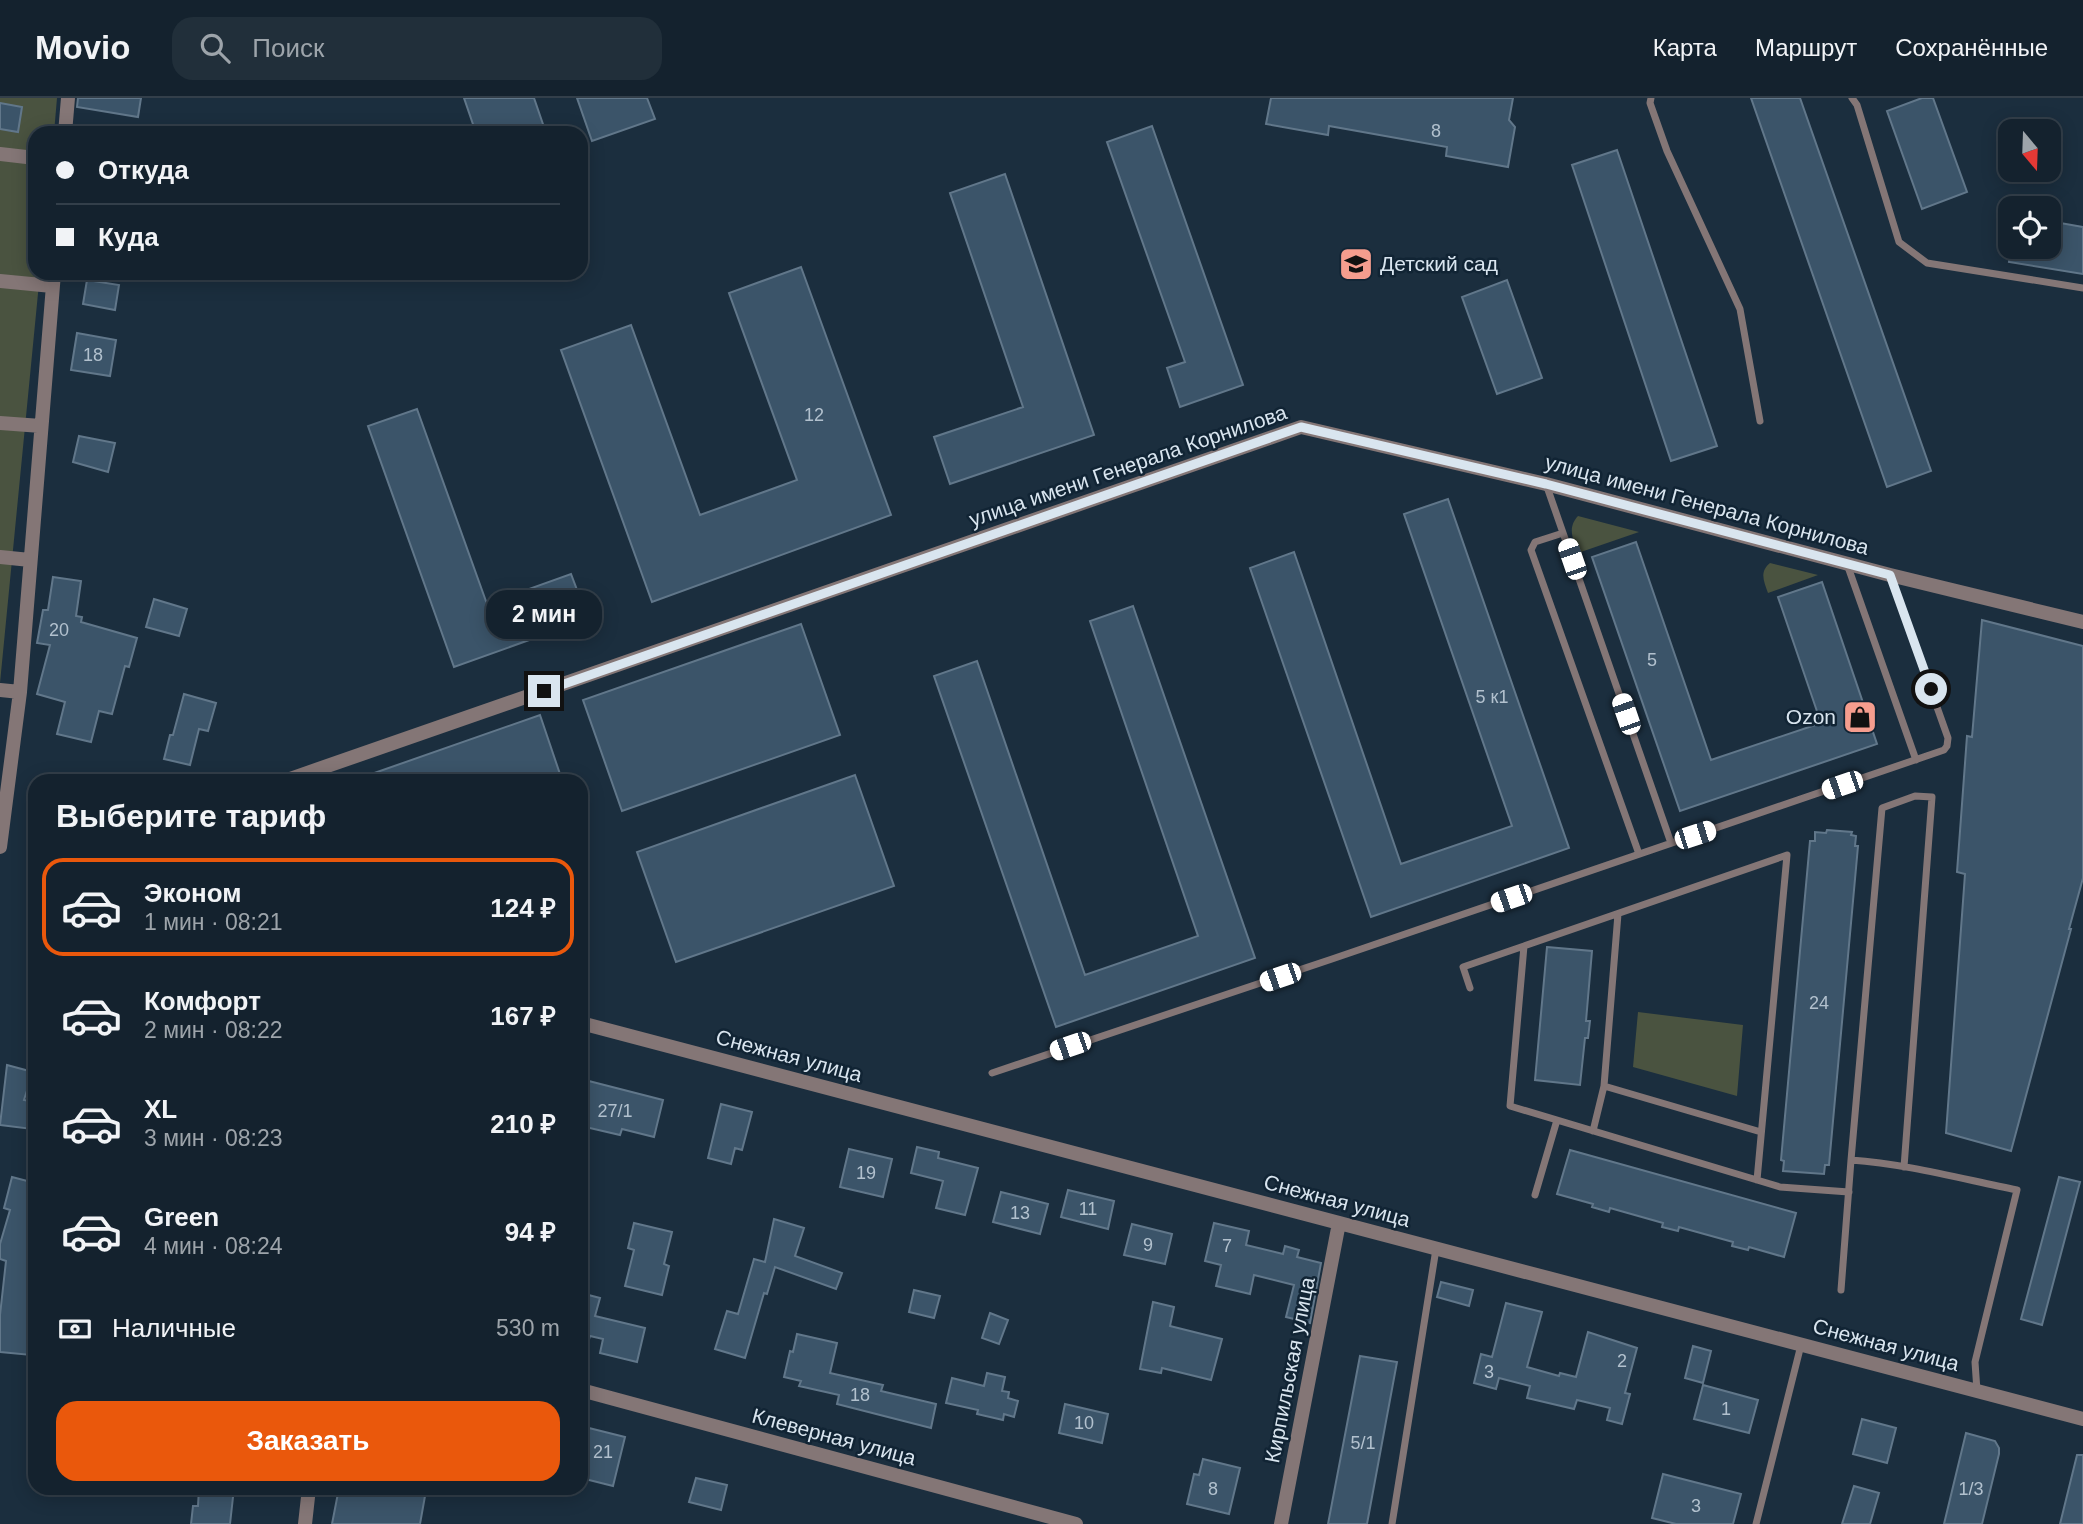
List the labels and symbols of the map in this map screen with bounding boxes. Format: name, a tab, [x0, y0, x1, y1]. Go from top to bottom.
north arrow	[1998, 119, 2062, 182]
house number: 8	[1431, 121, 1441, 141]
school or university icon: Детский сад	[1337, 245, 1375, 283]
place label: Детский сад	[1380, 252, 1498, 275]
house number: 18	[83, 345, 103, 365]
street label: улица имени Генерала Корнилова	[966, 400, 1290, 531]
house number: 12	[804, 405, 824, 425]
street label: улица имени Генерала Корнилова	[1543, 450, 1872, 559]
car	[1556, 536, 1589, 582]
callout: 2 мин	[486, 589, 602, 638]
house number: 20	[49, 620, 69, 640]
house number: 5	[1647, 650, 1657, 670]
route start	[1915, 673, 1947, 705]
route end	[528, 675, 560, 707]
house number: 5 к1	[1476, 687, 1508, 707]
car	[1610, 691, 1643, 737]
shop icon: Ozon	[1841, 698, 1879, 736]
place label: Ozon	[1786, 705, 1836, 728]
car	[1819, 768, 1866, 802]
car	[1672, 819, 1719, 851]
car	[1488, 881, 1535, 915]
car	[1257, 960, 1304, 994]
house number: 24	[1809, 993, 1829, 1013]
street label: Снежная улица	[713, 1025, 865, 1086]
car	[1047, 1029, 1094, 1063]
house number: 27/1	[597, 1101, 633, 1121]
house number: 19	[856, 1163, 876, 1183]
street label: Снежная улица	[1261, 1170, 1413, 1231]
house number: 11	[1079, 1199, 1097, 1219]
house number: 13	[1010, 1203, 1030, 1223]
house number: 9	[1143, 1235, 1153, 1255]
house number: 7	[1222, 1236, 1232, 1256]
street label: Кирпильская улица	[1260, 1275, 1319, 1465]
street label: Снежная улица	[1810, 1314, 1962, 1375]
house number: 2	[1617, 1351, 1627, 1371]
house number: 3	[1484, 1362, 1494, 1382]
house number: 18	[850, 1385, 870, 1405]
house number: 1	[1721, 1399, 1731, 1419]
street label: Клеверная улица	[750, 1404, 919, 1470]
house number: 10	[1074, 1413, 1094, 1433]
house number: 5/1	[1350, 1433, 1376, 1453]
house number: 21	[593, 1442, 613, 1462]
house number: 8	[1208, 1479, 1218, 1499]
house number: 1/3	[1958, 1479, 1984, 1499]
house number: 3	[1691, 1496, 1701, 1516]

